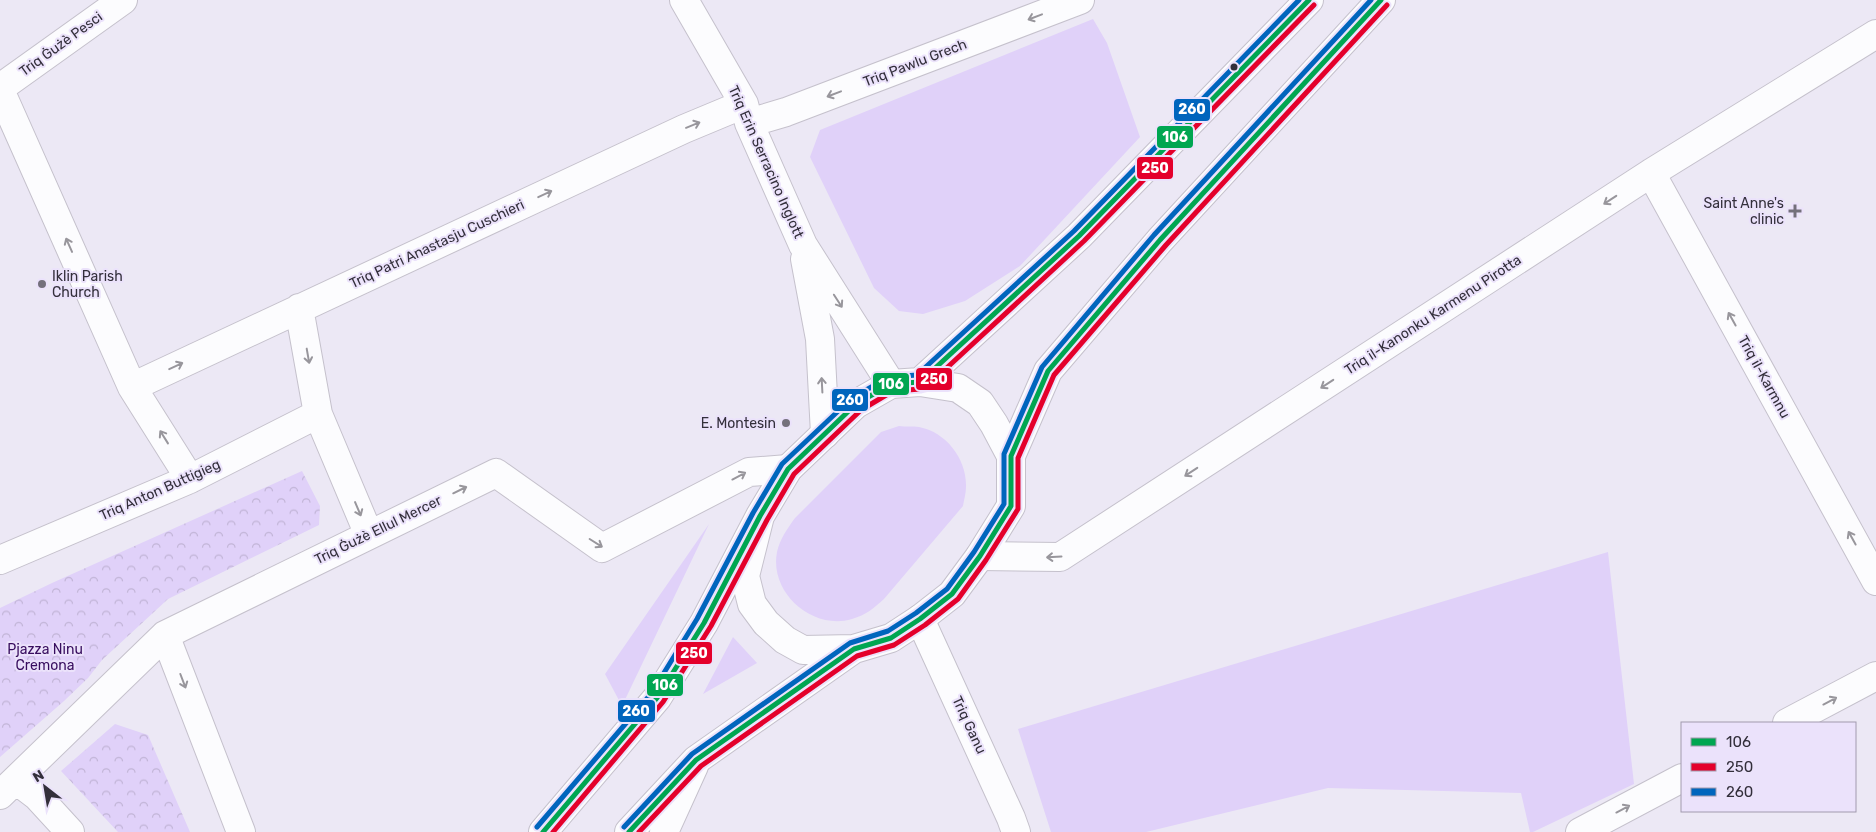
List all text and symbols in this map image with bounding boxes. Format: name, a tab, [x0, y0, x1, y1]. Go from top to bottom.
street label: Triq Ġużè Pesci	[16, 8, 106, 80]
one-way arrow	[1027, 13, 1043, 22]
street label: Triq Pawlu Grech	[861, 35, 969, 91]
unlabelled marker	[1229, 62, 1239, 72]
street label: Triq Erin Serracino Inglott	[725, 83, 808, 241]
one-way arrow	[827, 90, 842, 99]
line badge: 260	[1173, 98, 1211, 122]
text: 260	[1178, 101, 1206, 118]
one-way arrow	[685, 120, 700, 130]
line badge: 106	[1156, 125, 1194, 149]
text: 106	[1162, 129, 1188, 146]
line badge: 250	[1136, 156, 1174, 180]
text: 250	[1141, 160, 1169, 177]
one-way arrow	[537, 188, 552, 198]
one-way arrow	[1604, 195, 1618, 205]
place label: Saint Anne's clinic	[1704, 195, 1784, 228]
street label: Triq Patri Anastasju Cuschieri	[347, 196, 527, 292]
marker: Saint Anne's clinic	[1788, 204, 1802, 218]
one-way arrow	[63, 238, 73, 253]
street label: Triq il-Kanonku Karmenu Pirotta	[1341, 251, 1525, 379]
place label: Iklin Parish Church	[52, 268, 123, 301]
marker: Iklin Parish Church	[36, 278, 48, 290]
one-way arrow	[833, 294, 844, 308]
one-way arrow	[1726, 312, 1736, 327]
street label: Triq il-Karmnu	[1734, 333, 1794, 421]
one-way arrow	[303, 347, 313, 363]
one-way arrow	[168, 361, 183, 370]
line badge: 250	[915, 367, 953, 391]
text: 250	[920, 371, 948, 388]
line badge: 106	[872, 372, 910, 396]
text: 106	[878, 376, 904, 393]
one-way arrow	[818, 377, 827, 393]
one-way arrow	[1321, 379, 1335, 389]
line badge: 260	[831, 388, 869, 412]
text: 260	[836, 392, 864, 409]
place label: E. Montesin	[701, 415, 776, 432]
marker: E. Montesin	[780, 417, 792, 429]
one-way arrow	[158, 431, 168, 445]
street label: Triq Anton Buttigieg	[97, 456, 223, 524]
one-way arrow	[1184, 467, 1198, 477]
one-way arrow	[731, 471, 746, 480]
one-way arrow	[452, 485, 467, 494]
street label: Triq Ġużè Ellul Mercer	[312, 492, 445, 568]
one-way arrow	[354, 501, 364, 516]
one-way arrow	[1847, 531, 1857, 546]
one-way arrow	[589, 538, 603, 549]
one-way arrow	[1046, 552, 1062, 561]
park label: Pjazza Ninu Cremona	[7, 641, 83, 674]
line badge: 250	[675, 641, 713, 665]
text: 250	[680, 645, 708, 662]
one-way arrow	[179, 673, 188, 688]
line badge: 106	[646, 673, 684, 697]
text: 106	[652, 677, 678, 694]
street label: Triq Ganu	[948, 693, 990, 757]
one-way arrow	[1822, 696, 1837, 705]
line badge: 260	[617, 699, 656, 723]
text: 260	[622, 703, 650, 720]
legend	[1681, 722, 1856, 812]
text: 106	[1726, 733, 1751, 751]
text: 250	[1726, 758, 1753, 776]
north arrow	[20, 762, 70, 812]
text: N	[30, 766, 47, 786]
text: 260	[1726, 783, 1753, 801]
one-way arrow	[1615, 804, 1630, 813]

